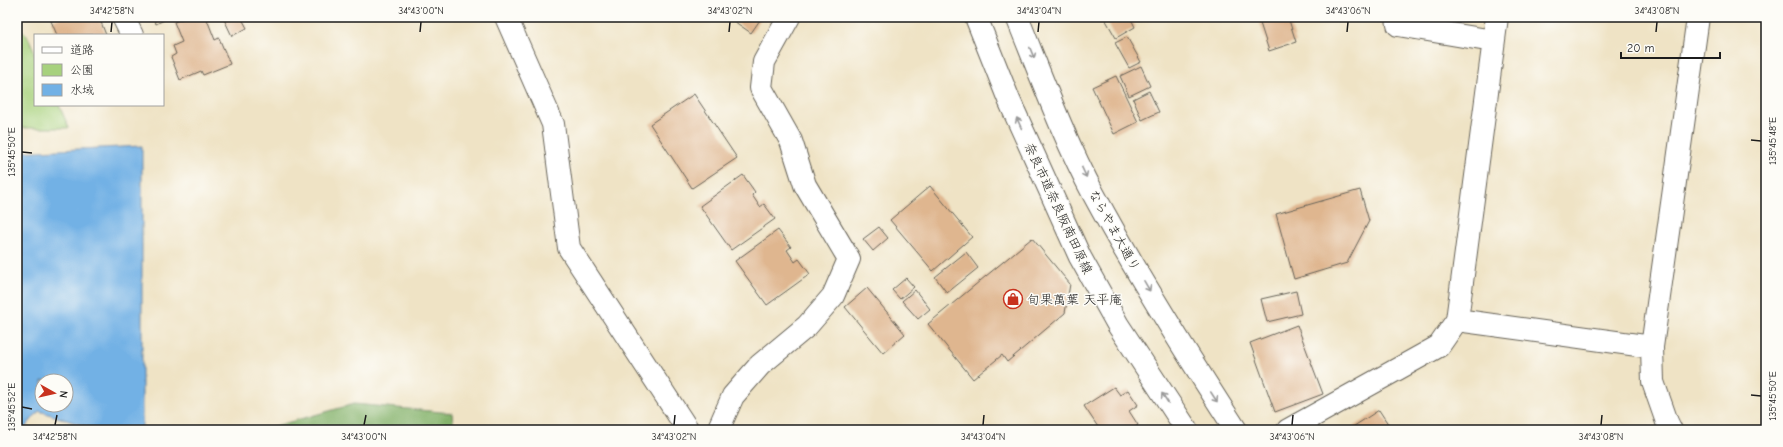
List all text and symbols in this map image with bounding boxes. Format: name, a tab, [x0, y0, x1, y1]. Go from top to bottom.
text: 34°42'58"N	[90, 5, 134, 17]
text: 34°43'00"N	[398, 5, 444, 17]
text: 34°43'02"N	[708, 5, 752, 17]
text: 34°43'04"N	[1017, 5, 1061, 17]
text: 34°43'06"N	[1325, 5, 1371, 17]
text: 34°43'08"N	[1635, 5, 1679, 17]
legend	[34, 34, 164, 106]
scale bar	[1621, 34, 1720, 60]
text: 20 m	[1627, 41, 1655, 55]
text: 道路	[70, 43, 94, 57]
one-way arrow	[1028, 47, 1036, 59]
text: 公園	[70, 63, 94, 77]
text: 水域	[70, 83, 94, 97]
one-way arrow	[1015, 117, 1023, 129]
text: 135°45'48"E	[1767, 117, 1779, 165]
text: 135°45'50"E	[6, 127, 18, 177]
street label: 奈良市道奈良阪南田原線	[1022, 140, 1096, 277]
one-way arrow	[1081, 166, 1088, 178]
street label: ならやま大通り	[1086, 187, 1143, 274]
one-way arrow	[1143, 280, 1151, 292]
shop icon: 旬果萬葉 天平庵	[1002, 288, 1024, 310]
place label: 旬果萬葉 天平庵	[1027, 292, 1122, 307]
text: 135°45'50"E	[1767, 371, 1779, 421]
north arrow	[34, 373, 74, 413]
text: 135°45'52"E	[6, 383, 18, 431]
text: N	[56, 390, 70, 399]
one-way arrow	[1211, 391, 1219, 403]
one-way arrow	[1161, 393, 1169, 404]
text: 34°42'58"N	[33, 431, 77, 443]
text: 34°43'00"N	[341, 431, 387, 443]
text: 34°43'02"N	[652, 431, 696, 443]
text: 34°43'04"N	[961, 431, 1005, 443]
text: 34°43'06"N	[1269, 431, 1315, 443]
text: 34°43'08"N	[1579, 431, 1623, 443]

